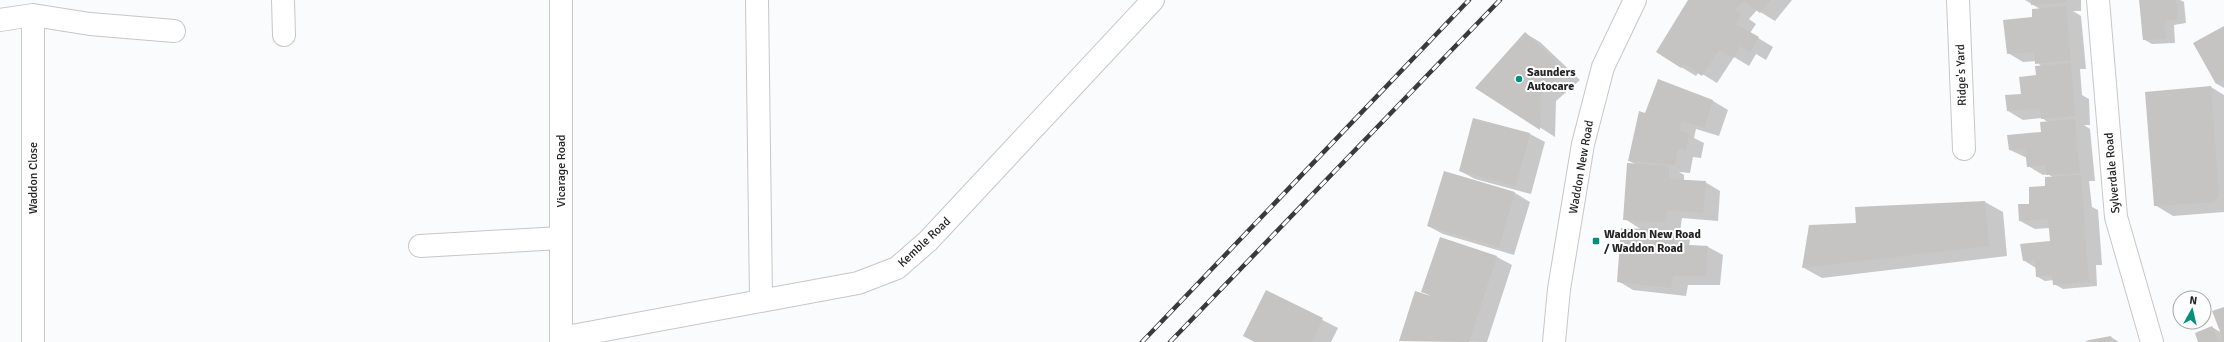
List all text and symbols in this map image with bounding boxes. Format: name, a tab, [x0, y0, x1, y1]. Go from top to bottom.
street label: Ridge's Yard	[1953, 44, 1970, 106]
place label: Saunders Autocare	[1527, 65, 1576, 94]
marker: Saunders Autocare	[1514, 74, 1524, 84]
street label: Waddon New Road	[1566, 119, 1597, 215]
street label: Sylverdale Road	[2101, 132, 2124, 214]
street label: Vicarage Road	[554, 135, 569, 207]
street label: Waddon Close	[26, 142, 41, 214]
street label: Kemble Road	[895, 214, 954, 271]
place label: Waddon New Road / Waddon Road	[1604, 227, 1701, 256]
marker: Waddon New Road / Waddon Road	[1591, 236, 1601, 246]
north arrow	[2172, 290, 2212, 330]
text: N	[2189, 294, 2198, 308]

